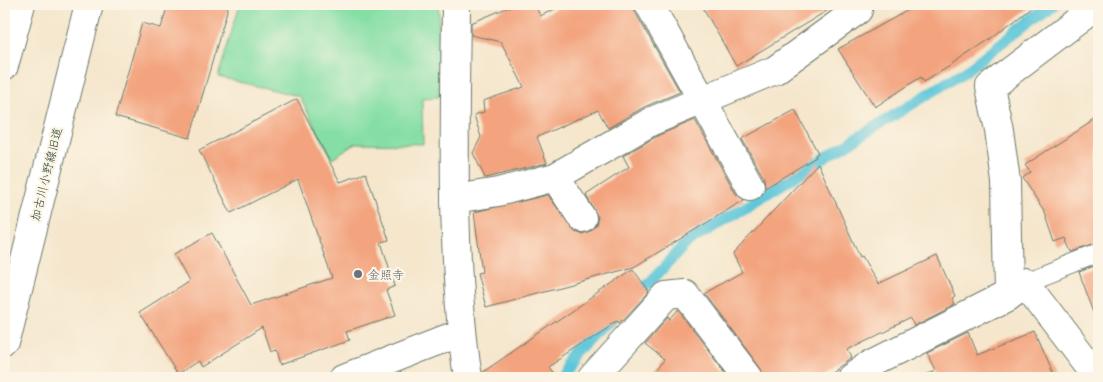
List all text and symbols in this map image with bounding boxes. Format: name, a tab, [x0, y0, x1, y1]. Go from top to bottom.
street label: 加古川小野線旧道	[27, 126, 65, 222]
place label: 金照寺	[368, 267, 404, 282]
marker: 金照寺	[352, 268, 364, 280]

